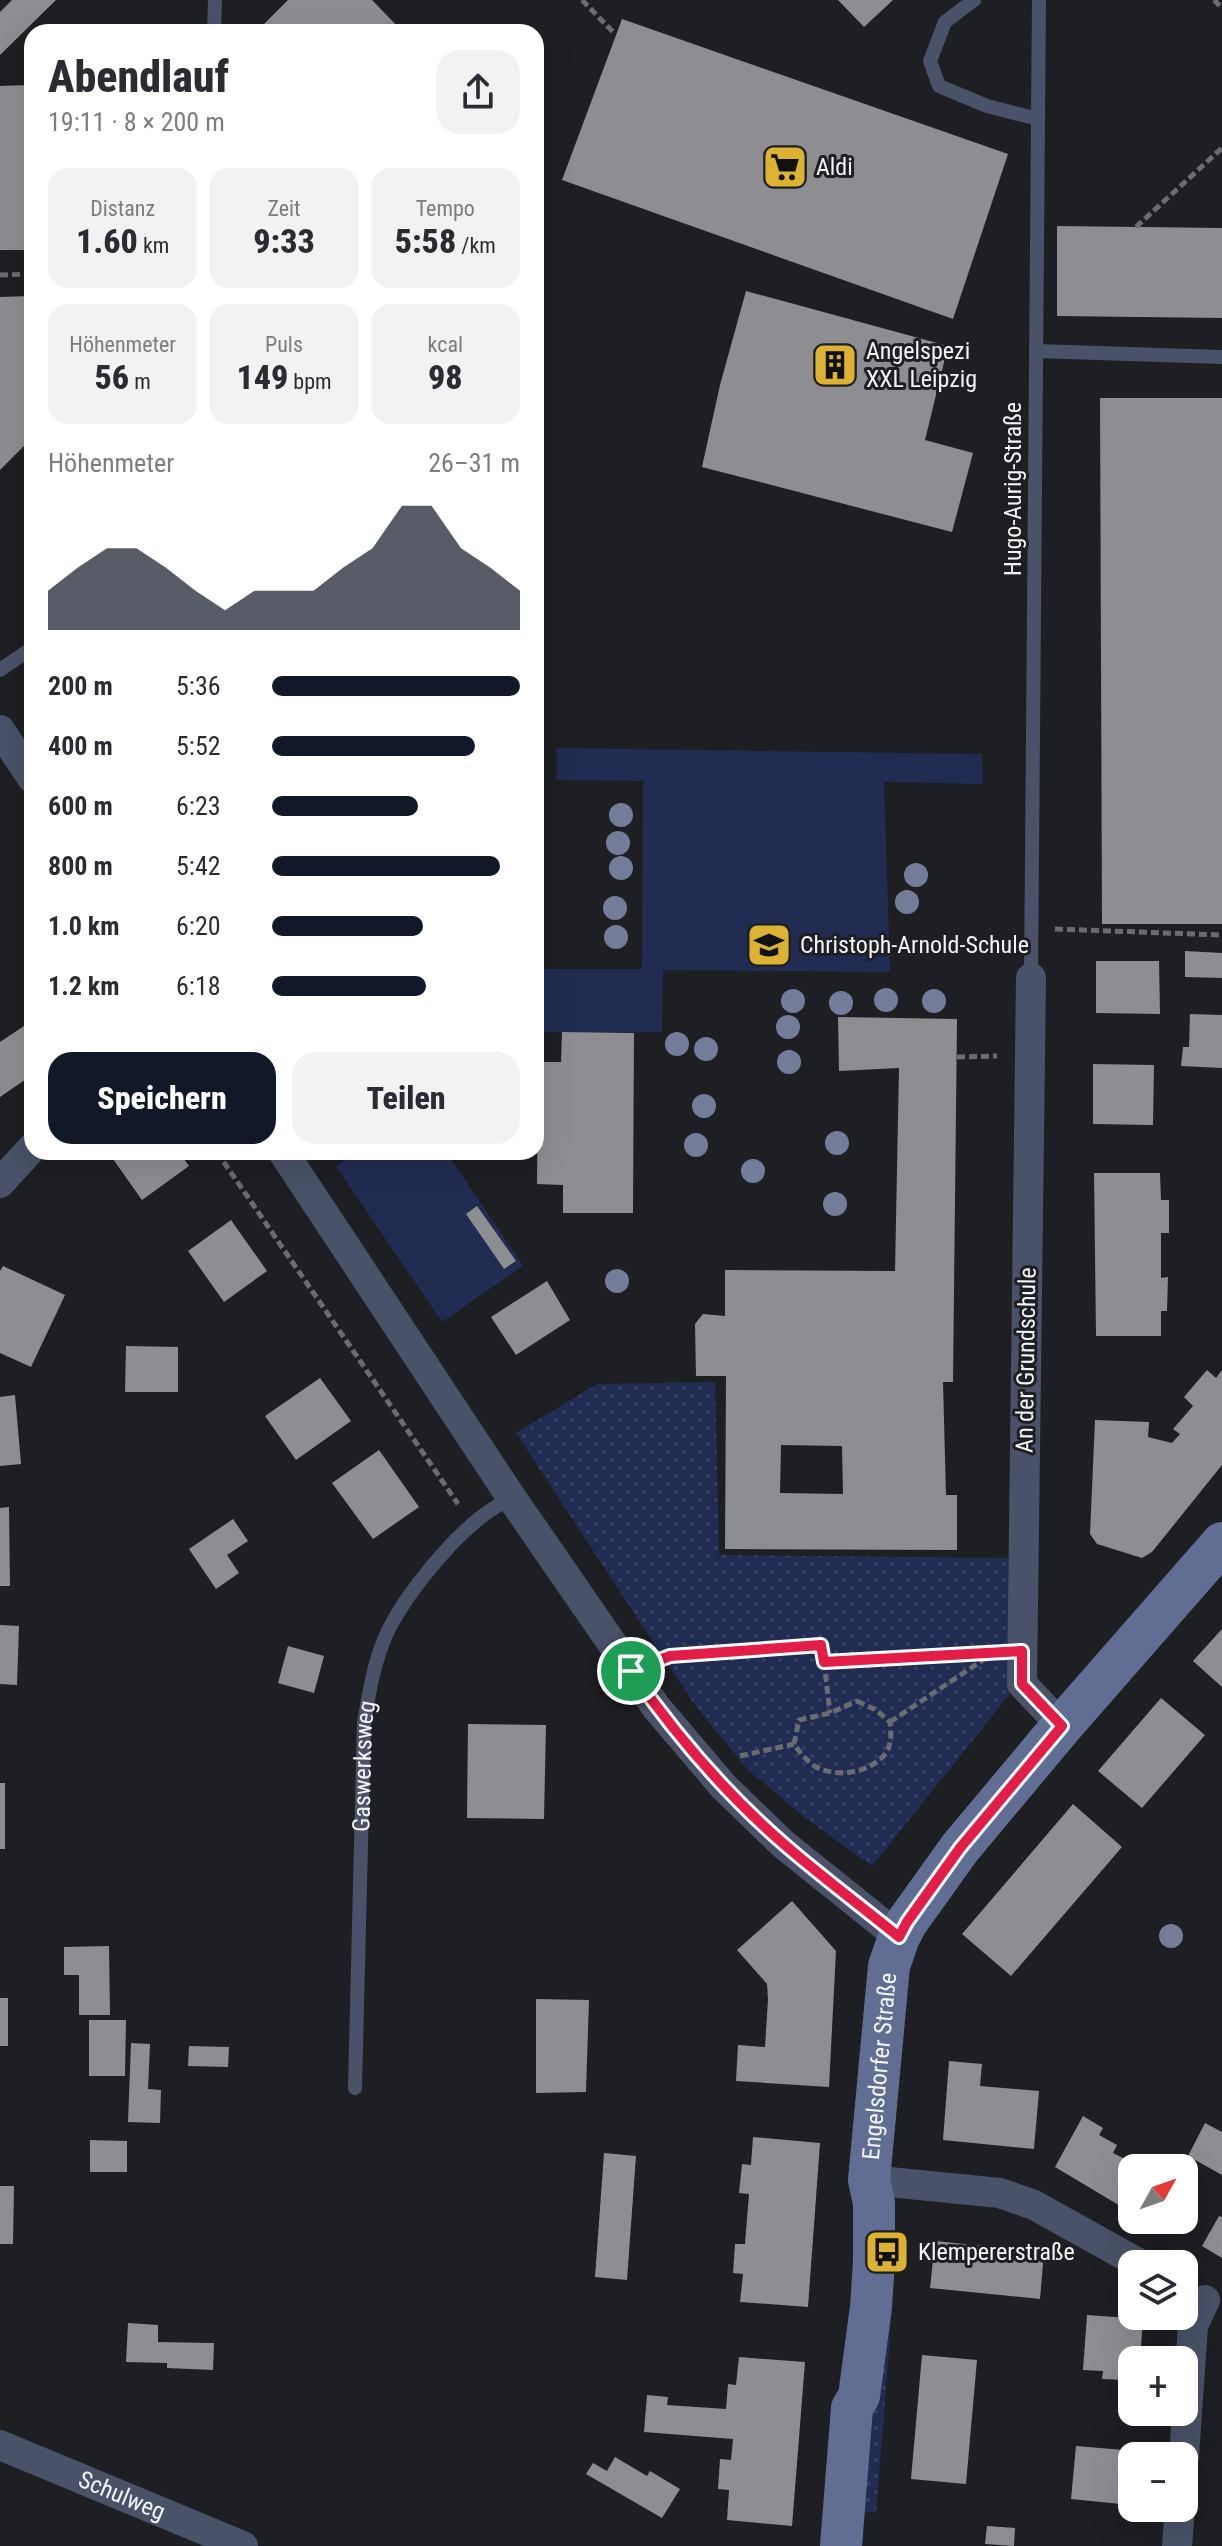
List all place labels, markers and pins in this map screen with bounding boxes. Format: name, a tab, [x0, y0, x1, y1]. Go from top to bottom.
supermarket icon: Aldi	[761, 143, 809, 191]
place label: Aldi	[816, 153, 853, 181]
place label: Angelspezi XXL Leipzig	[866, 337, 977, 393]
building icon: Angelspezi XXL Leipzig	[811, 341, 859, 389]
school or university icon: Christoph-Arnold-Schule	[745, 921, 793, 969]
place label: Christoph-Arnold-Schule	[800, 931, 1029, 959]
pin	[597, 1637, 665, 1705]
bus stop icon: Klempererstraße	[863, 2228, 911, 2276]
place label: Klempererstraße	[918, 2238, 1075, 2266]

